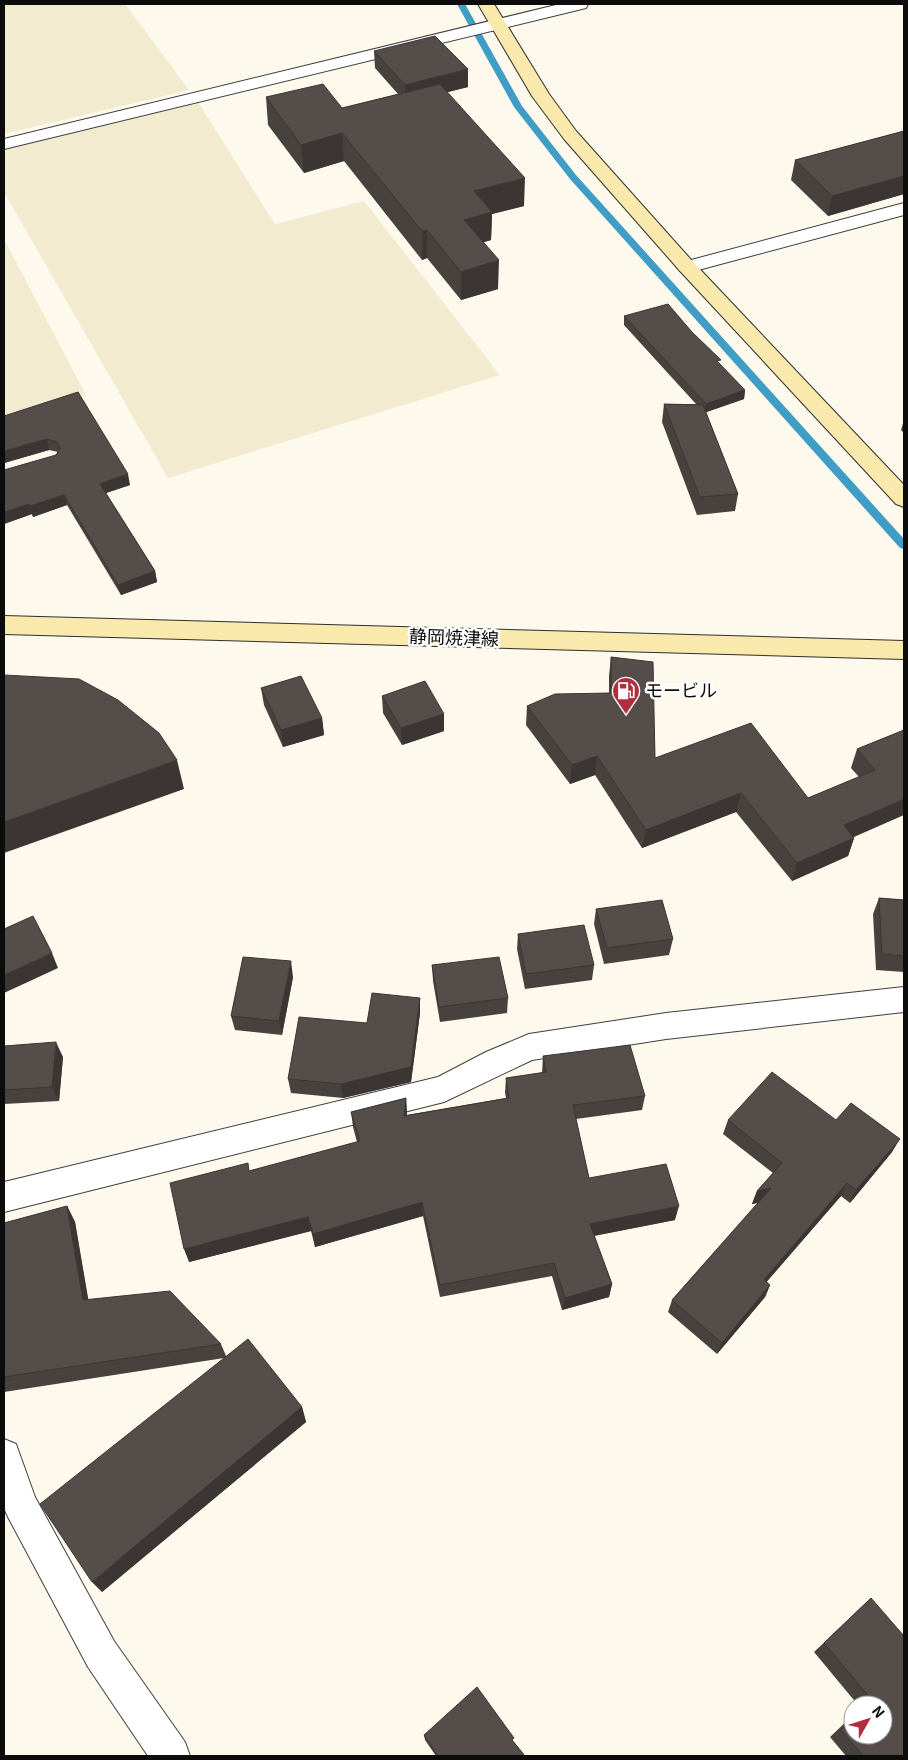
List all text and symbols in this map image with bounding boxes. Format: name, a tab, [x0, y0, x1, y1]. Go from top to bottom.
street label: 静岡焼津線	[409, 621, 499, 651]
fuel station icon: モービル	[611, 676, 641, 715]
place label: モービル	[645, 676, 717, 702]
north arrow	[843, 1695, 893, 1745]
text: N	[868, 1701, 890, 1722]

